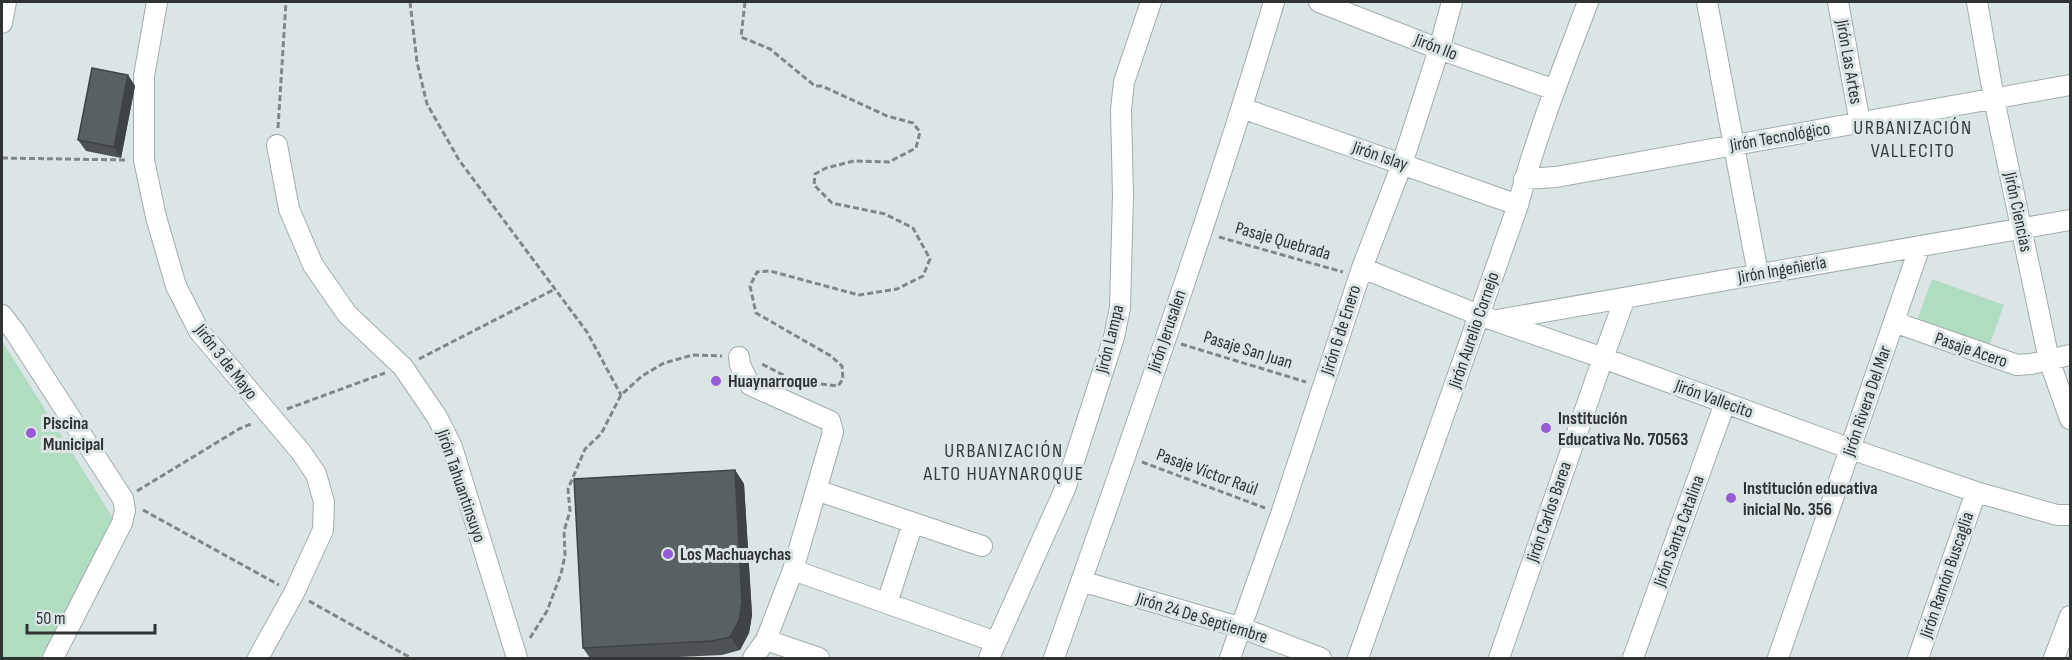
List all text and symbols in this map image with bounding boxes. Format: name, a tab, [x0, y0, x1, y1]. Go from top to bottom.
street label: Jirón Las Artes	[1831, 17, 1867, 106]
street label: Jirón Ilo	[1411, 29, 1460, 65]
district label: URBANIZACIÓN VALLECITO	[1853, 116, 1973, 163]
street label: Jirón Tecnológico	[1727, 118, 1832, 156]
street label: Jirón Islay	[1349, 136, 1410, 175]
street label: Jirón Ciencias	[1999, 169, 2037, 254]
street label: Pasaje Quebrada	[1233, 217, 1333, 265]
street label: Jirón Ingeñiería	[1735, 252, 1828, 288]
street label: Jirón Aurelio Cornejo	[1444, 269, 1504, 392]
street label: Jirón 6 de Enero	[1316, 283, 1365, 378]
street label: Jirón Jerusalen	[1143, 287, 1191, 376]
street label: Jirón Lampa	[1091, 303, 1129, 376]
street label: Jirón 3 de Mayo	[189, 319, 262, 404]
street label: Pasaje San Juan	[1201, 327, 1295, 373]
street label: Pasaje Acero	[1932, 328, 2010, 372]
street label: Jirón Rivera Del Mar	[1838, 343, 1896, 460]
place label: Huaynarroque	[728, 371, 818, 392]
marker: Huaynarroque	[709, 374, 723, 388]
street label: Jirón Vallecito	[1671, 375, 1756, 423]
place label: Institución Educativa No. 70563	[1558, 408, 1688, 450]
place label: Piscina Municipal	[43, 413, 104, 455]
marker: Institución Educativa No. 70563	[1539, 421, 1553, 435]
marker: Piscina Municipal	[24, 426, 38, 440]
street label: Jirón Tahuantinsuyo	[432, 426, 490, 545]
district label: URBANIZACIÓN ALTO HUAYNAROQUE	[922, 439, 1085, 486]
street label: Pasaje Víctor Raúl	[1154, 444, 1260, 500]
street label: Jirón Carlos Barea	[1522, 459, 1576, 566]
street label: Jirón Santa Catalina	[1649, 472, 1709, 591]
place label: Institución educativa inicial No. 356	[1743, 478, 1878, 520]
marker: Institución educativa inicial No. 356	[1724, 491, 1738, 505]
street label: Jirón Ramón Buscaglia	[1915, 509, 1978, 642]
place label: Los Machuaychas	[680, 544, 791, 565]
marker: Los Machuaychas	[661, 547, 675, 561]
street label: Jirón 24 De Septiembre	[1133, 588, 1270, 648]
scale bar	[27, 597, 154, 635]
text: 50 m	[36, 608, 66, 629]

